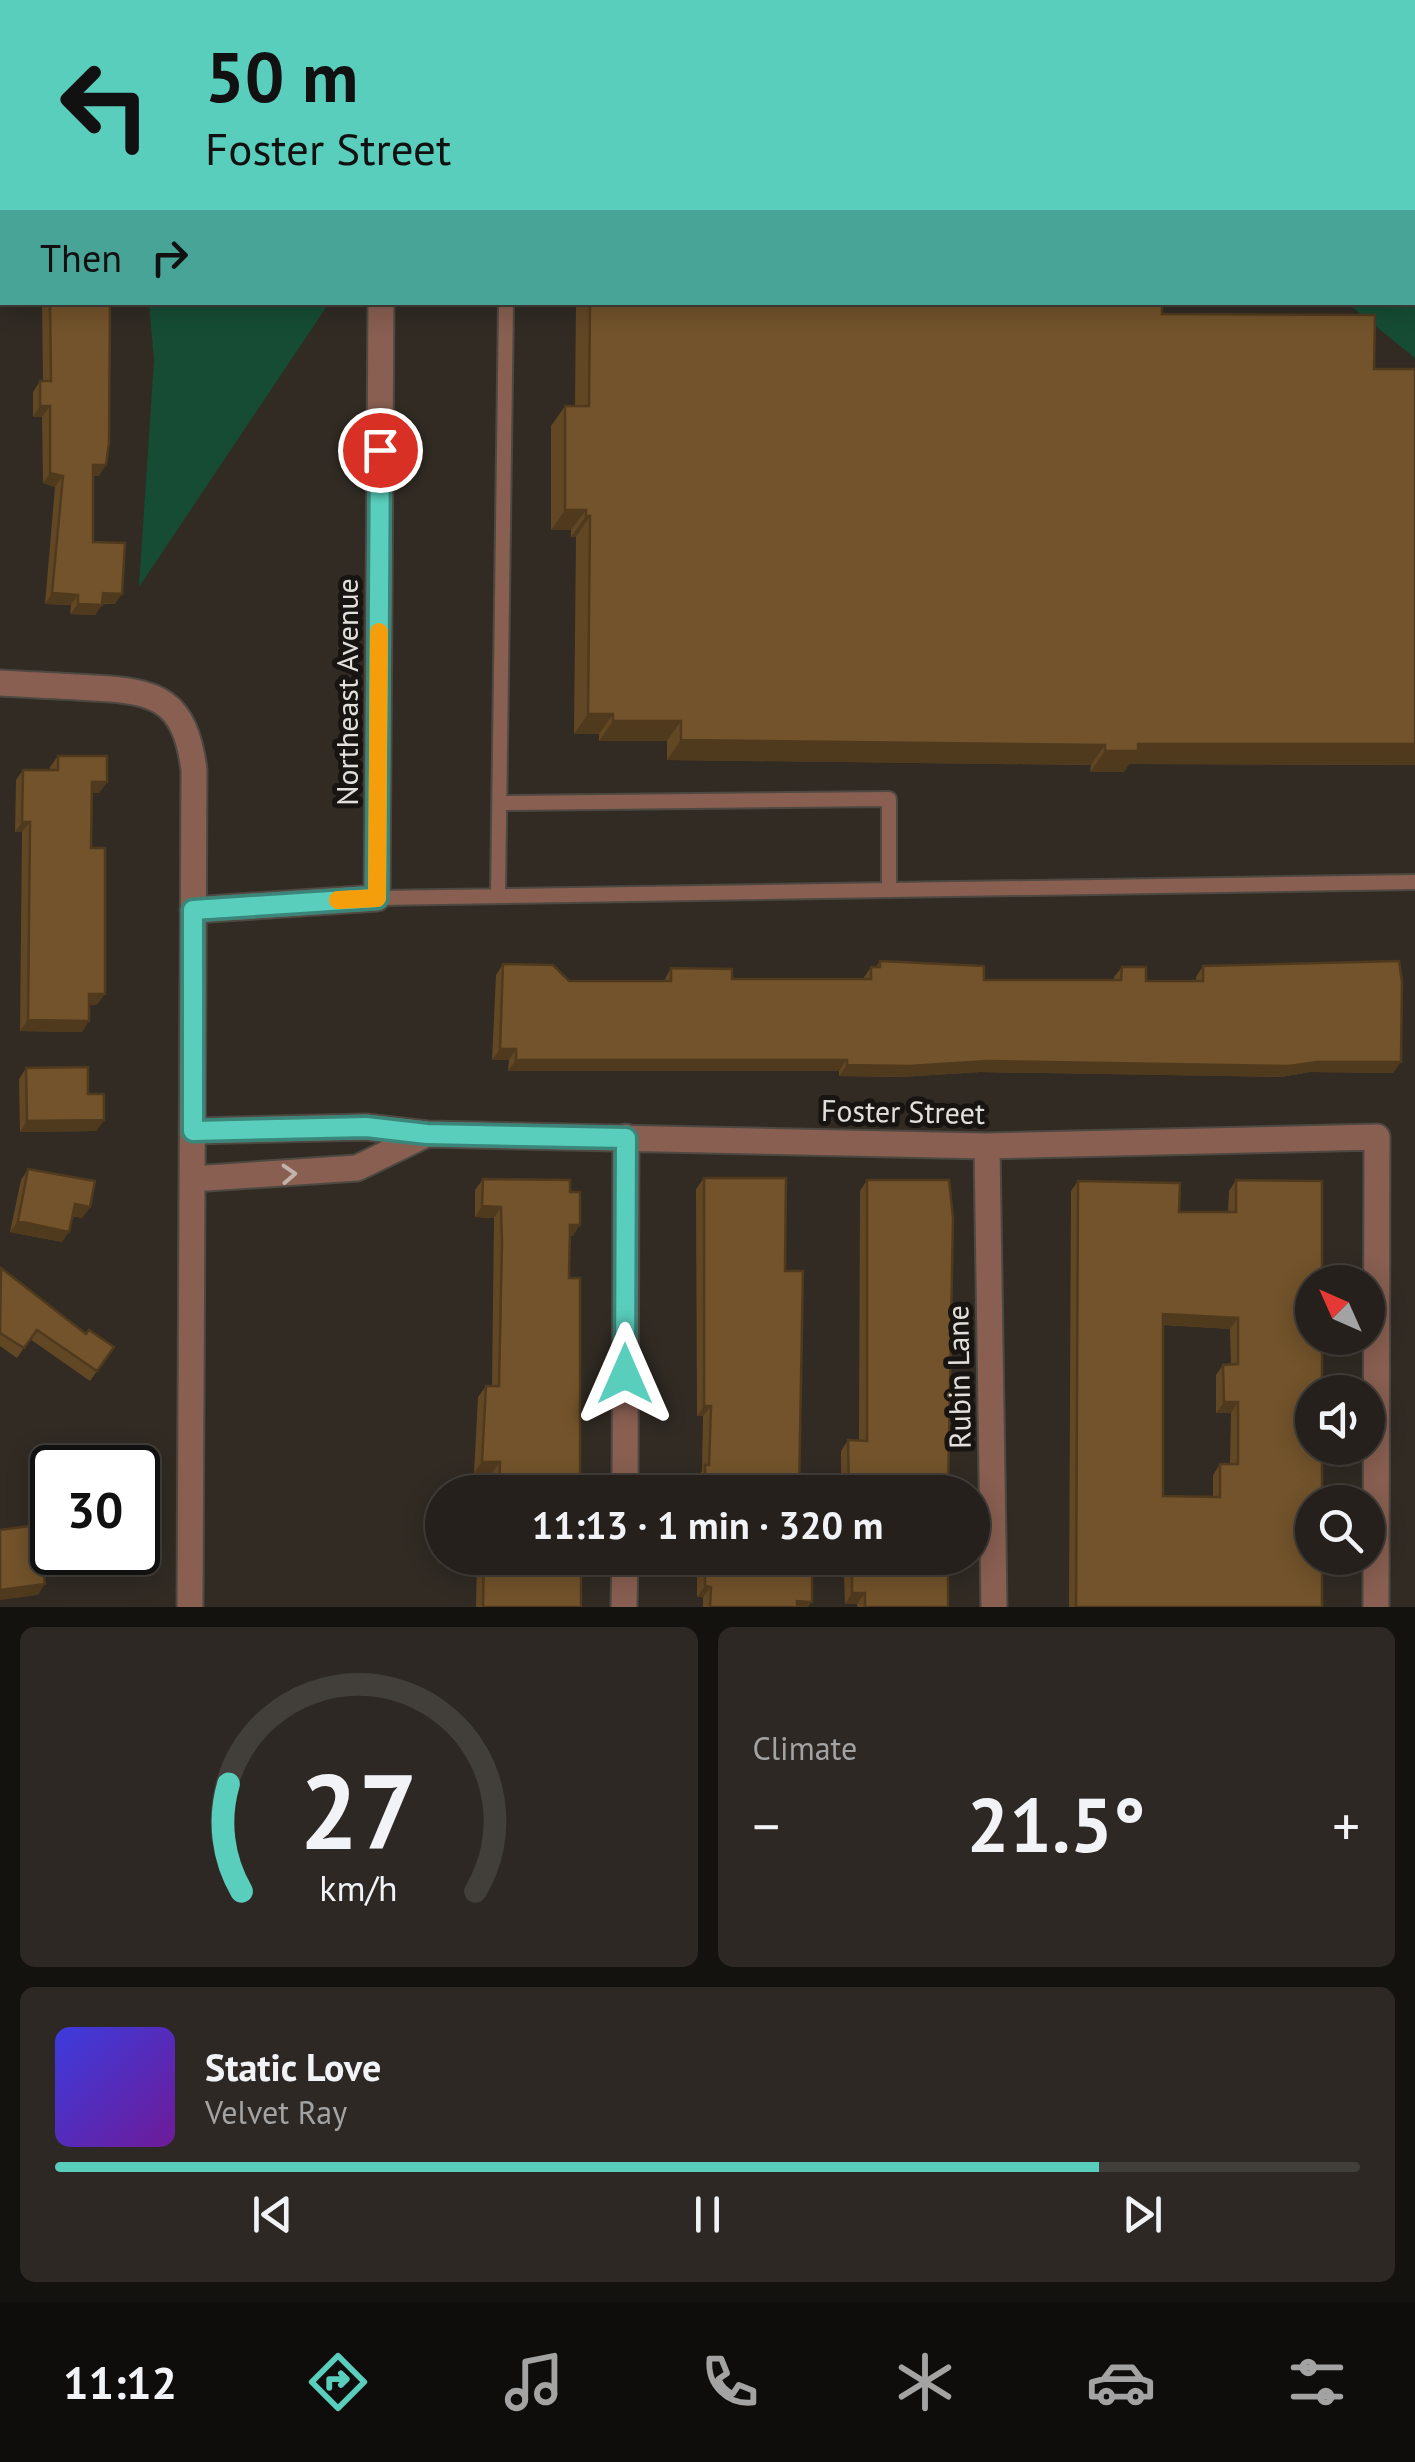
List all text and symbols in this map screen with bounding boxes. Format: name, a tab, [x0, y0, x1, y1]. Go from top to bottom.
text: 50 m	[205, 31, 358, 121]
icon: left	[40, 40, 170, 170]
text: Foster Street	[205, 119, 451, 177]
icon: right	[142, 230, 197, 285]
text: Then	[40, 233, 122, 282]
pin	[338, 408, 423, 493]
icon: arrive	[353, 423, 408, 478]
street label: Northeast Avenue	[327, 578, 366, 806]
street label: Foster Street	[821, 1090, 985, 1132]
one-way arrow	[282, 1164, 298, 1185]
north arrow	[1295, 1265, 1385, 1355]
map controls	[1295, 1265, 1385, 1575]
street label: Rubin Lane	[937, 1305, 979, 1449]
position arrow	[573, 1322, 677, 1426]
button: sound	[1295, 1375, 1385, 1465]
speed limit sign: 30	[30, 1445, 160, 1575]
button: search	[1295, 1485, 1385, 1575]
text: 11:13 · 1 min · 320 m	[532, 1500, 883, 1549]
text: Climate	[753, 1727, 857, 1769]
text: 27	[300, 1743, 418, 1878]
text: 21.5°	[967, 1776, 1146, 1873]
text: −	[753, 1790, 780, 1861]
text: +	[1332, 1790, 1360, 1861]
text: km/h	[320, 1865, 398, 1911]
text: Static Love	[205, 2042, 381, 2091]
text: Velvet Ray	[205, 2091, 347, 2133]
icon: previous	[245, 2187, 300, 2242]
icon: pause	[680, 2187, 735, 2242]
icon: next	[1115, 2187, 1170, 2242]
icon: directions	[303, 2347, 373, 2417]
icon: music	[499, 2347, 569, 2417]
icon: phone	[695, 2347, 765, 2417]
icon: climate	[890, 2347, 960, 2417]
icon: car	[1086, 2347, 1156, 2417]
icon: filters	[1282, 2347, 1352, 2417]
text: 11:12	[63, 2353, 177, 2411]

